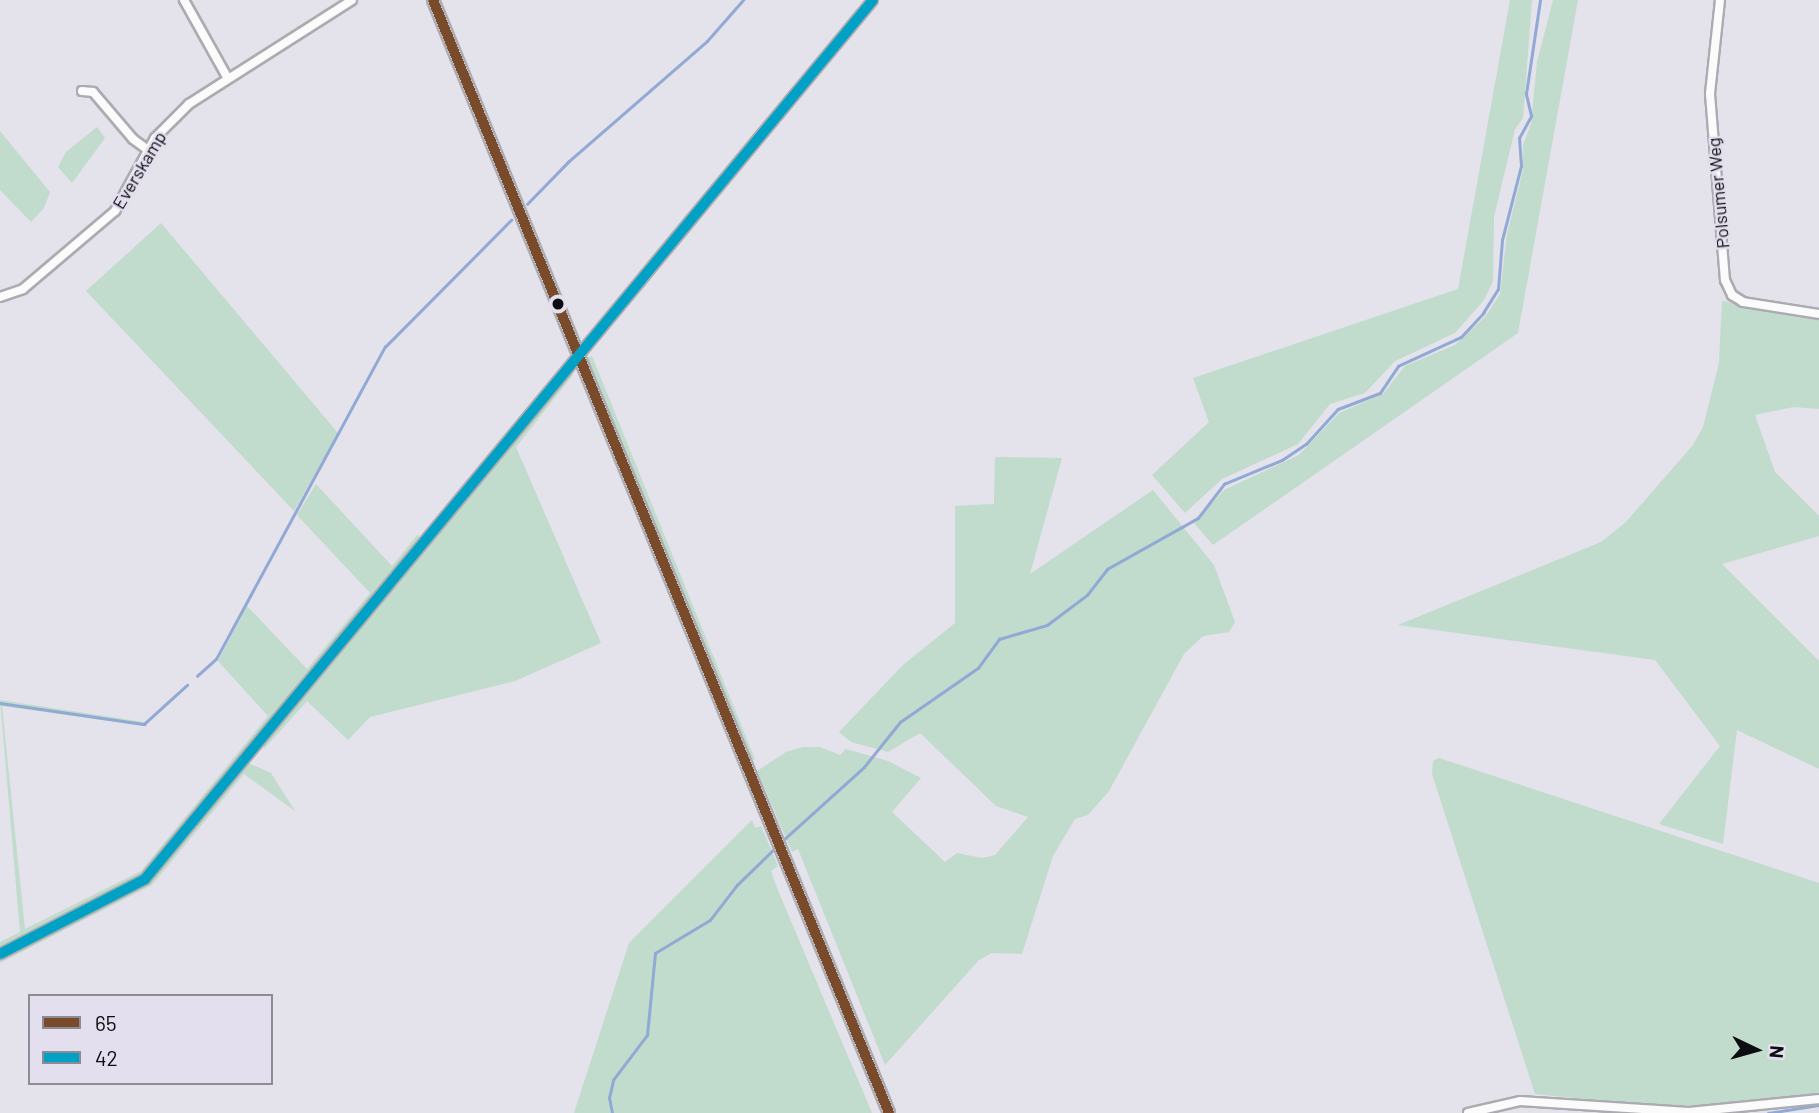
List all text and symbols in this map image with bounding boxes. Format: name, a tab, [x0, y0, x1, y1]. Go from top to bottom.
street label: Everskamp	[107, 127, 171, 213]
street label: Polsumer Weg	[1702, 137, 1734, 249]
unlabelled marker	[551, 297, 565, 311]
legend	[28, 994, 273, 1085]
text: 65	[95, 1010, 117, 1035]
north arrow	[1721, 1015, 1791, 1085]
text: 42	[95, 1045, 118, 1070]
text: N	[1765, 1045, 1789, 1059]

